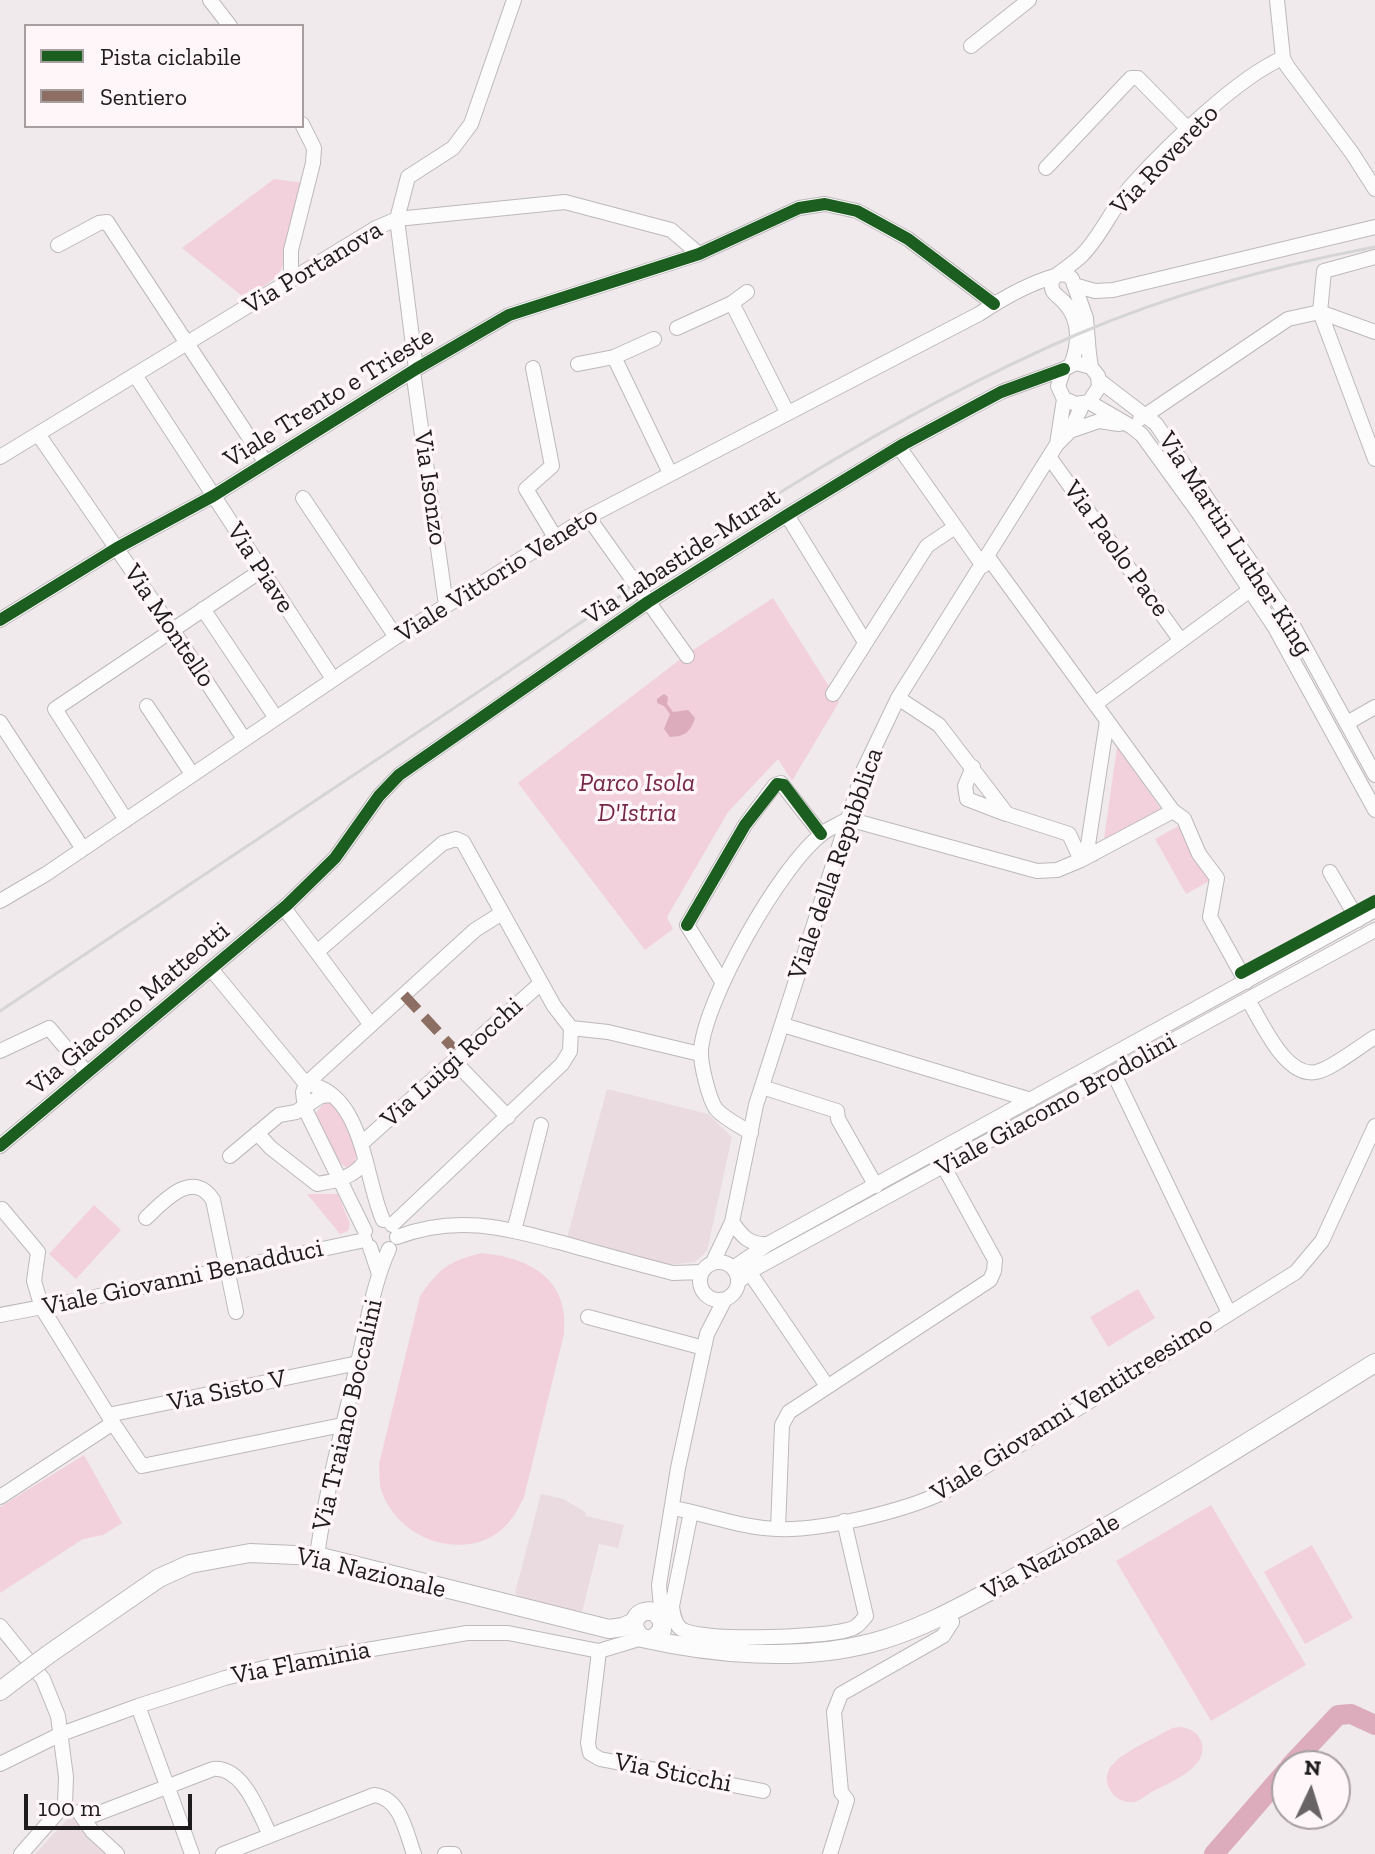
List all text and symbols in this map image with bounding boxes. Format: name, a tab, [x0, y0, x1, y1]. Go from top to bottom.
legend	[24, 24, 304, 128]
text: Pista ciclabile	[100, 42, 241, 71]
text: Sentiero	[100, 82, 187, 111]
street label: Via Rovereto	[1105, 98, 1225, 222]
street label: Via Portanova	[238, 214, 388, 322]
street label: Viale Trento e Trieste	[218, 321, 440, 475]
street label: Via Martin Luther King	[1151, 426, 1319, 662]
street label: Via Isonzo	[407, 429, 453, 547]
street label: Via Paolo Pace	[1056, 475, 1176, 623]
street label: Via Labastide-Murat	[578, 482, 786, 632]
street label: Viale Vittorio Veneto	[390, 500, 604, 650]
street label: Via Piave	[219, 517, 301, 619]
street label: Via Montello	[116, 559, 222, 693]
street label: Viale della Repubblica	[782, 744, 890, 984]
park label: Parco Isola D'Istria	[579, 768, 695, 830]
street label: Via Giacomo Matteotti	[22, 916, 236, 1102]
street label: Via Luigi Rocchi	[375, 991, 529, 1135]
street label: Viale Giacomo Brodolini	[930, 1026, 1182, 1184]
street label: Viale Giovanni Benadduci	[40, 1233, 326, 1323]
street label: Via Traiano Boccalini	[306, 1296, 390, 1534]
street label: Viale Giovanni Ventitreesimo	[925, 1309, 1219, 1509]
street label: Via Sisto V	[165, 1363, 289, 1419]
street label: Via Nazionale	[977, 1506, 1125, 1608]
street label: Via Nazionale	[293, 1541, 449, 1605]
street label: Via Flaminia	[229, 1634, 373, 1692]
street label: Via Sticchi	[612, 1746, 734, 1800]
north arrow	[1271, 1750, 1351, 1830]
text: N	[1303, 1754, 1322, 1782]
scale bar	[28, 1778, 196, 1828]
text: 100 m	[38, 1793, 101, 1822]

